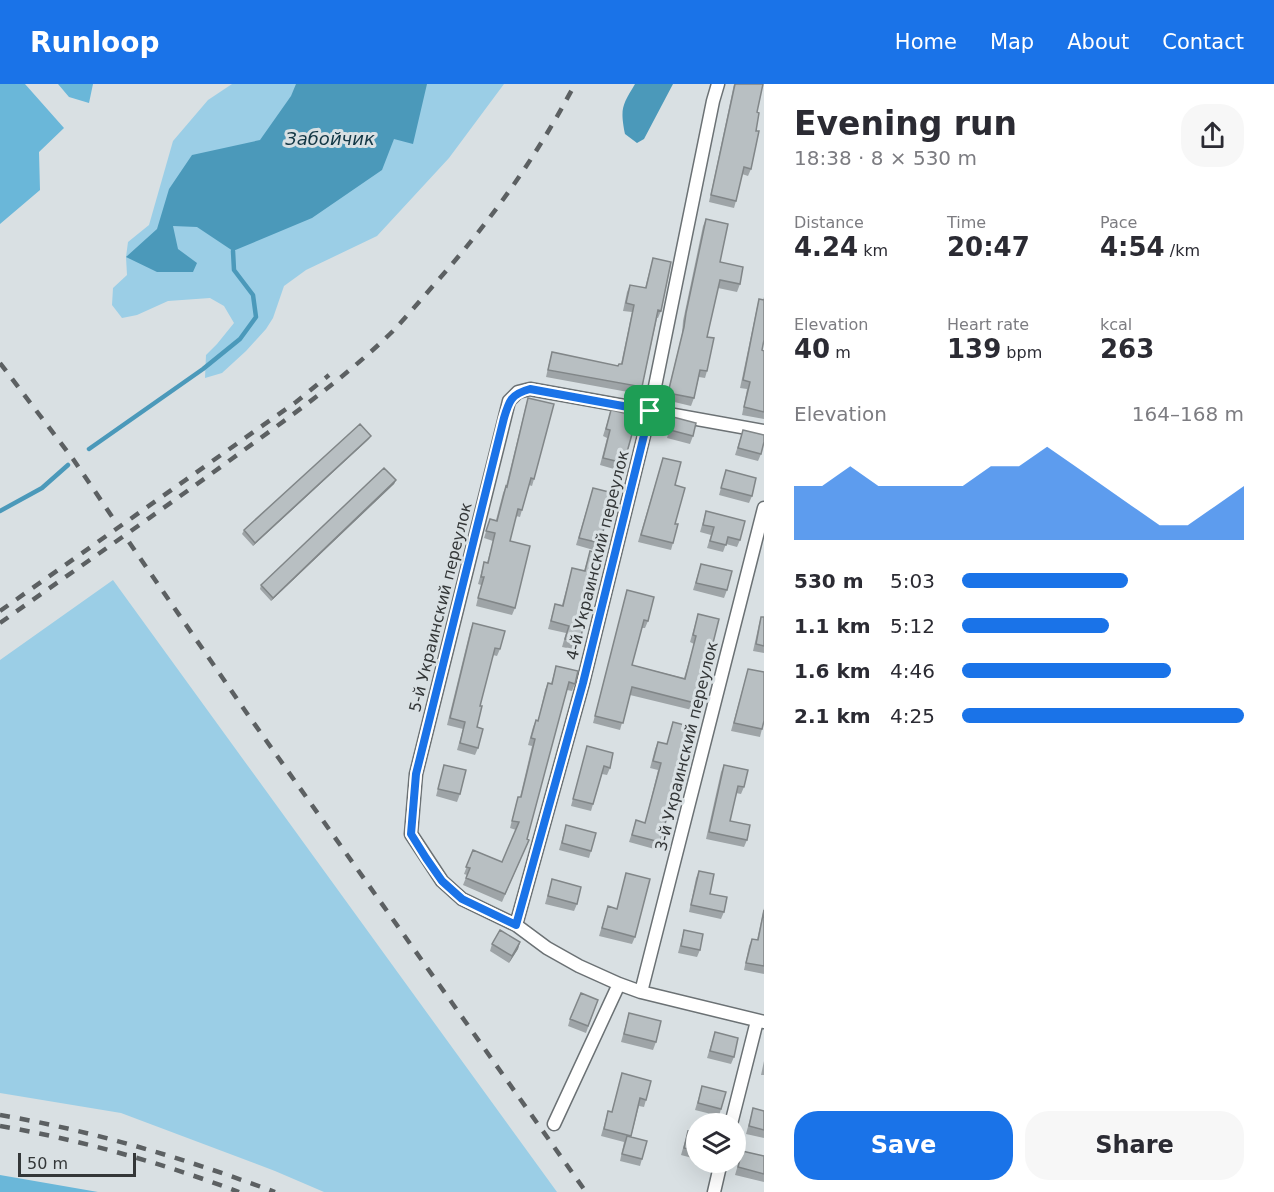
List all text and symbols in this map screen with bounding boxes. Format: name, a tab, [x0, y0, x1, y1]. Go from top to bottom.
text: Runloop	[30, 26, 160, 59]
text: Home	[895, 30, 957, 54]
text: Map	[990, 30, 1034, 54]
text: About	[1067, 30, 1129, 54]
text: Contact	[1162, 30, 1244, 54]
text: Evening run	[794, 104, 1017, 143]
button: share	[1181, 104, 1244, 167]
water label: Забойчик	[285, 128, 375, 149]
text: 18:38 · 8 × 530 m	[794, 146, 977, 170]
text: Distance	[794, 213, 864, 232]
text: Time	[947, 213, 986, 232]
text: Pace	[1100, 213, 1137, 232]
text: 4.24	[794, 232, 858, 262]
text: 20:47	[947, 232, 1030, 262]
text: 4:54	[1100, 232, 1165, 262]
text: km	[858, 241, 888, 260]
text: /km	[1165, 241, 1200, 260]
text: Elevation	[794, 315, 868, 334]
text: Heart rate	[947, 315, 1029, 334]
text: kcal	[1100, 315, 1132, 334]
text: 40	[794, 334, 830, 364]
text: 139	[947, 334, 1001, 364]
text: 263	[1100, 334, 1154, 364]
text: m	[830, 343, 851, 362]
text: bpm	[1001, 343, 1042, 362]
pin	[624, 385, 675, 436]
icon: arrive	[633, 394, 666, 427]
text: Elevation	[794, 402, 887, 426]
text: 164–168 m	[1132, 402, 1244, 426]
street label: 4-й Украинский переулок	[562, 448, 633, 662]
street label: 5-й Украинский переулок	[405, 500, 476, 714]
text: 530 m	[794, 569, 864, 593]
text: 5:03	[890, 569, 935, 593]
text: 1.1 km	[794, 614, 871, 638]
text: 5:12	[890, 614, 935, 638]
street label: 3-й Украинский переулок	[651, 639, 722, 853]
text: 1.6 km	[794, 659, 871, 683]
text: 4:46	[890, 659, 935, 683]
text: 2.1 km	[794, 704, 871, 728]
text: 4:25	[890, 704, 935, 728]
button: Save	[794, 1111, 1013, 1180]
button: Share	[1025, 1111, 1244, 1180]
map controls	[686, 1113, 746, 1173]
button: layers	[686, 1113, 746, 1173]
scale bar	[18, 1150, 136, 1178]
text: 50 m	[27, 1154, 68, 1173]

